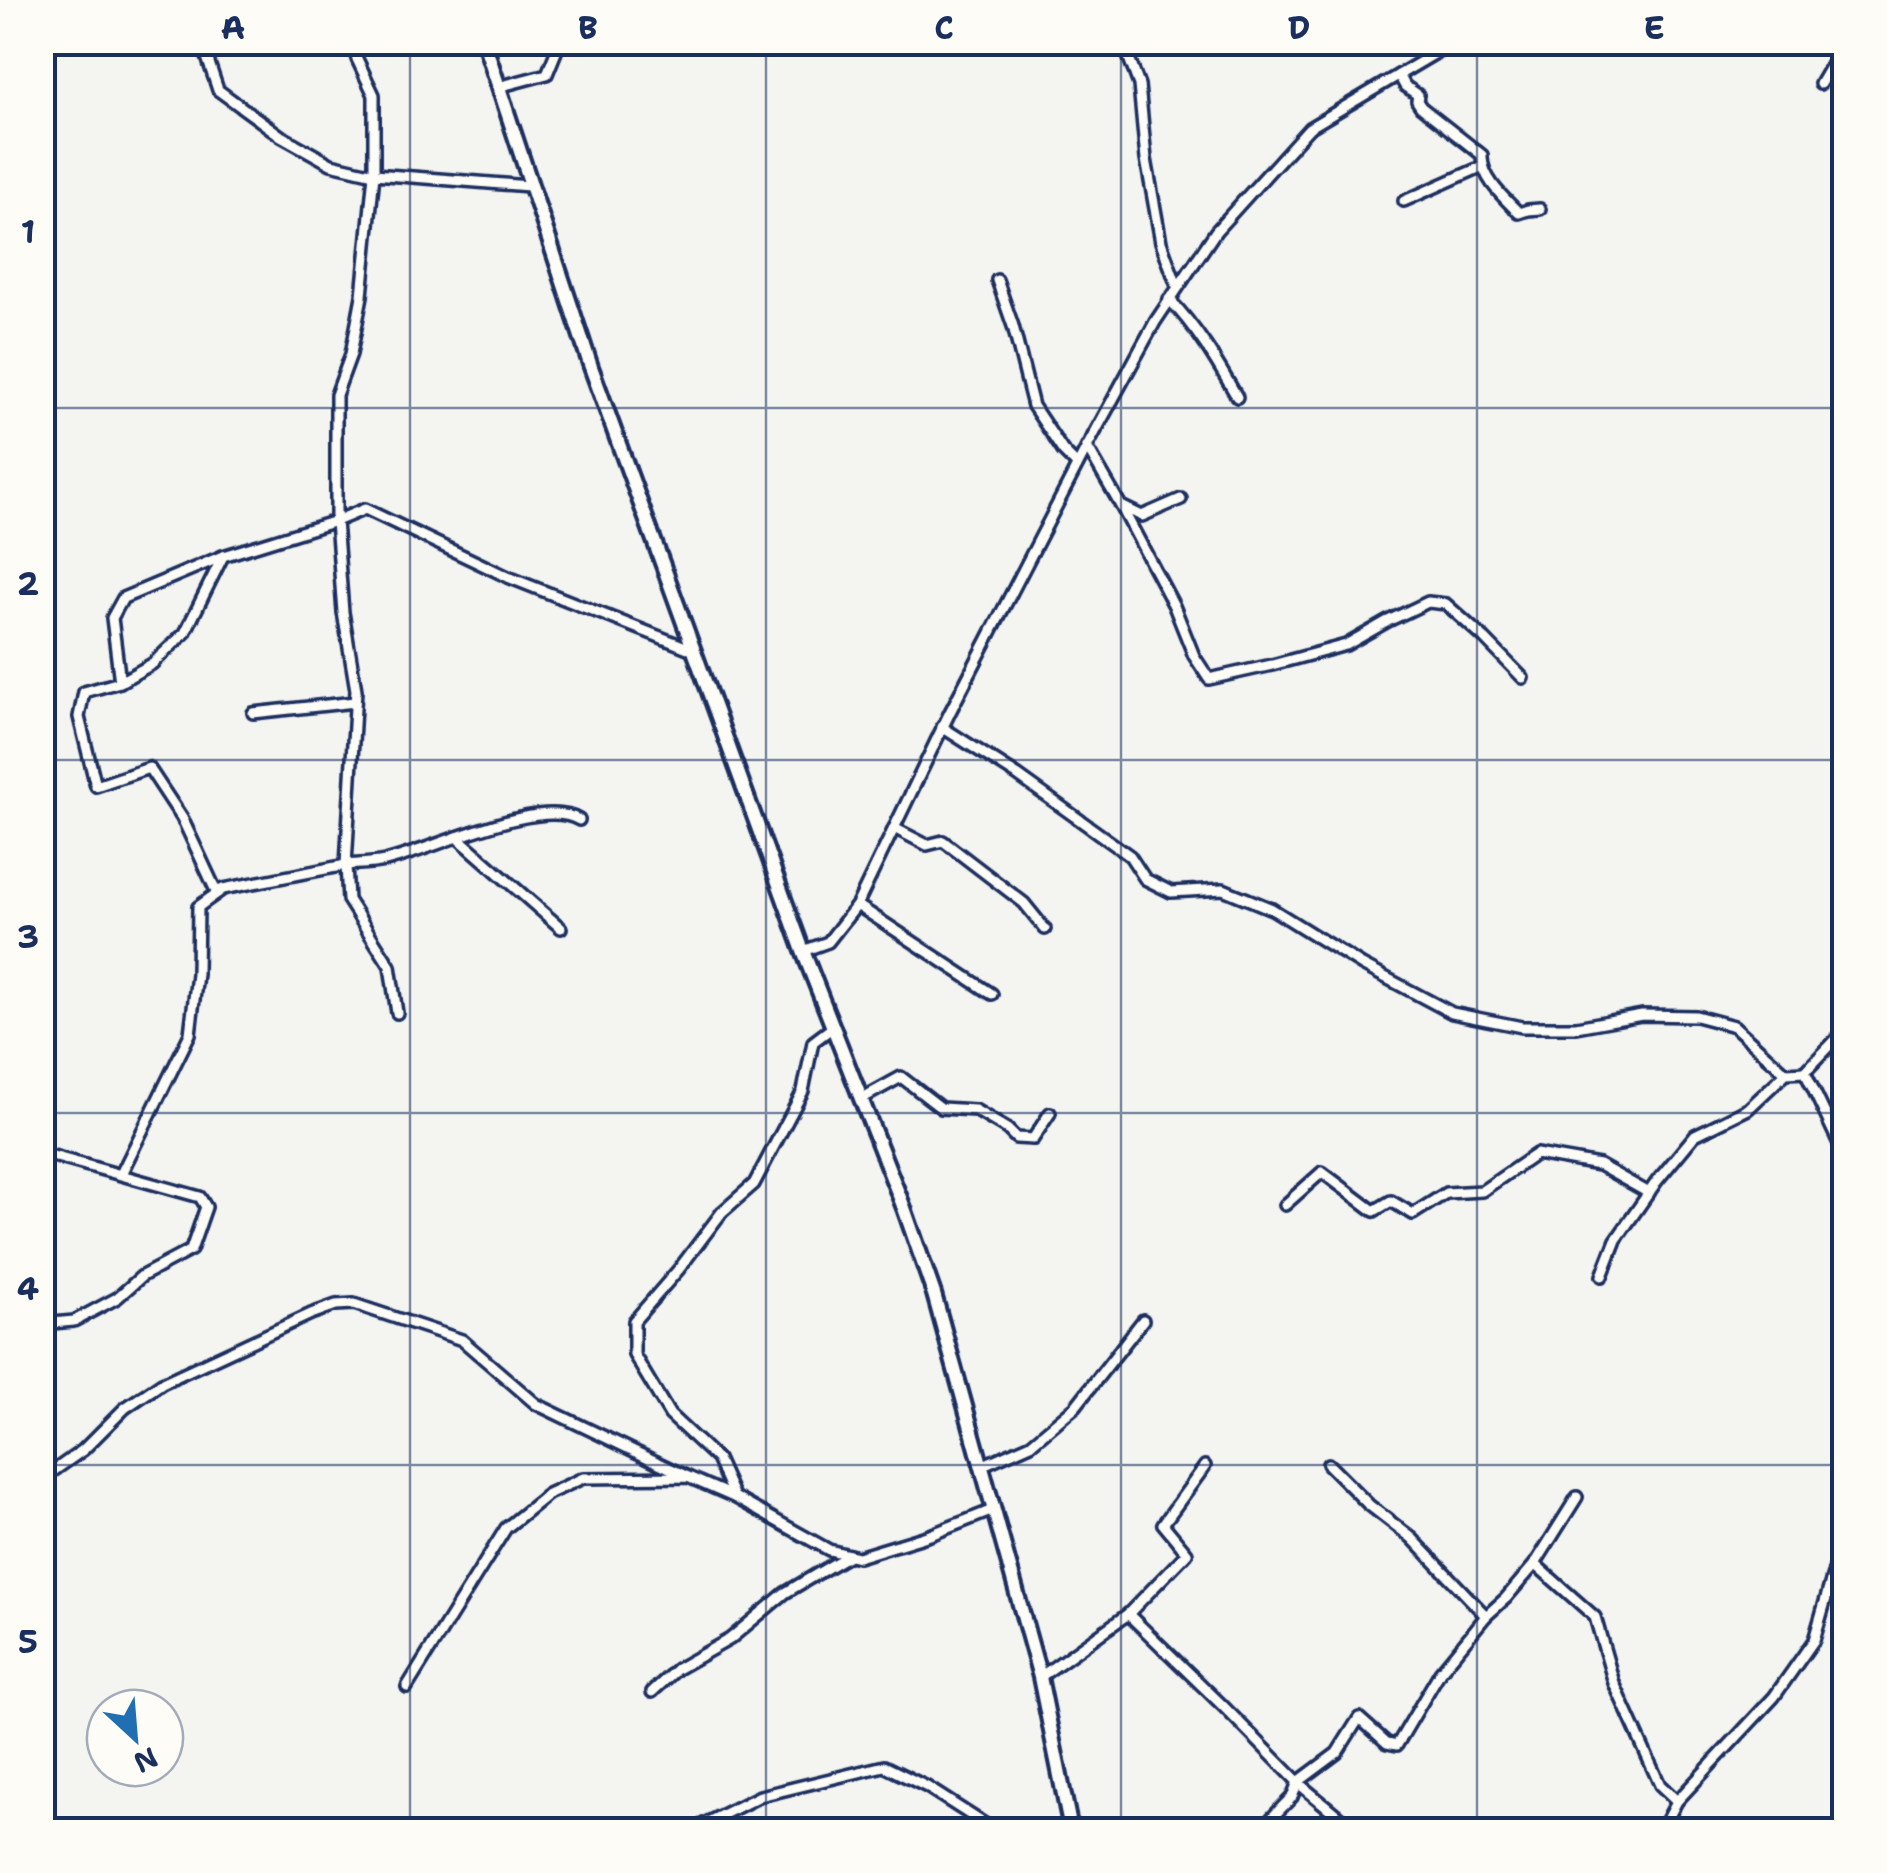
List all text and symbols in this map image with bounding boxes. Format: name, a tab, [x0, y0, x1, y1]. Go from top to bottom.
text: A	[221, 6, 245, 49]
text: B	[578, 6, 598, 49]
text: C	[934, 6, 954, 49]
text: D	[1288, 6, 1310, 49]
text: E	[1643, 6, 1665, 49]
text: 1	[21, 210, 35, 253]
text: 2	[17, 562, 39, 605]
text: 3	[17, 915, 39, 958]
text: 4	[17, 1267, 39, 1310]
text: 5	[18, 1620, 38, 1663]
north arrow	[85, 1688, 185, 1788]
text: N	[128, 1739, 164, 1782]

